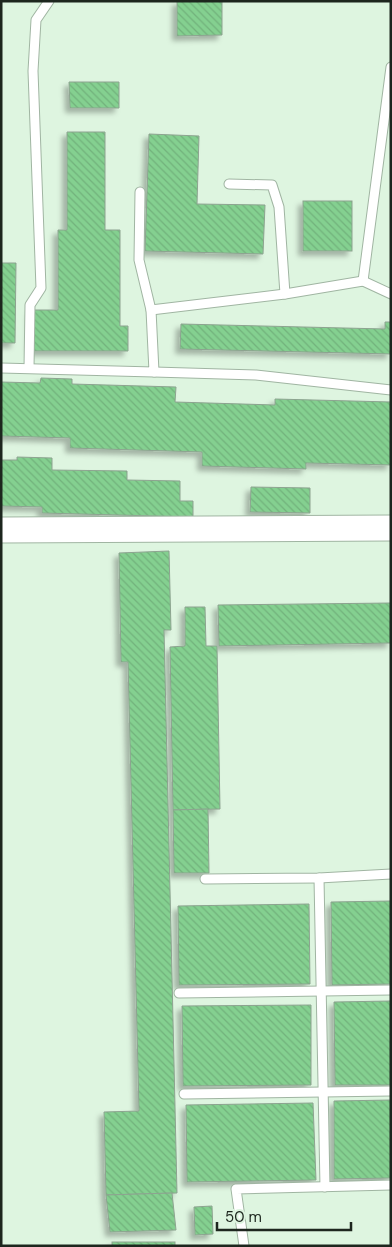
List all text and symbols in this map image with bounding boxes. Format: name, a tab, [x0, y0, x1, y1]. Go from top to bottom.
scale bar	[217, 1200, 351, 1232]
text: 50 m	[225, 1207, 262, 1227]

